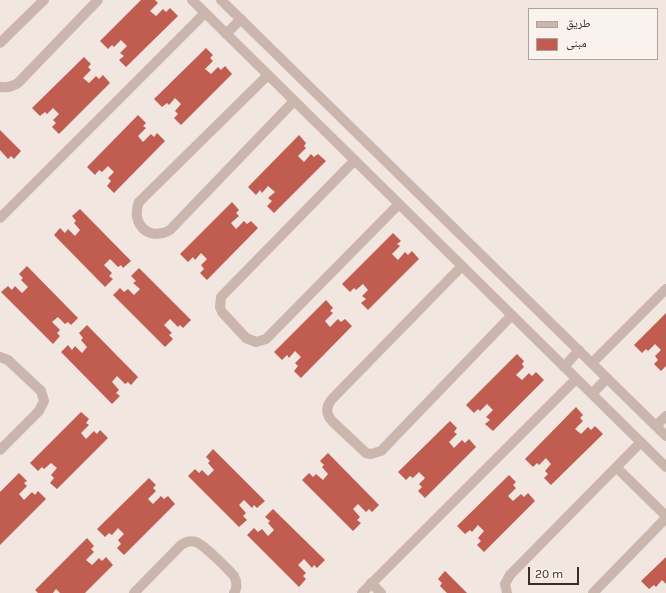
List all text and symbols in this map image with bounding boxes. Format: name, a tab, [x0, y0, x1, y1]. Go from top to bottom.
legend	[528, 8, 658, 60]
text: طريق	[566, 16, 591, 30]
text: مبنى	[566, 36, 587, 50]
scale bar	[530, 559, 581, 585]
text: 20 m	[535, 567, 563, 581]

